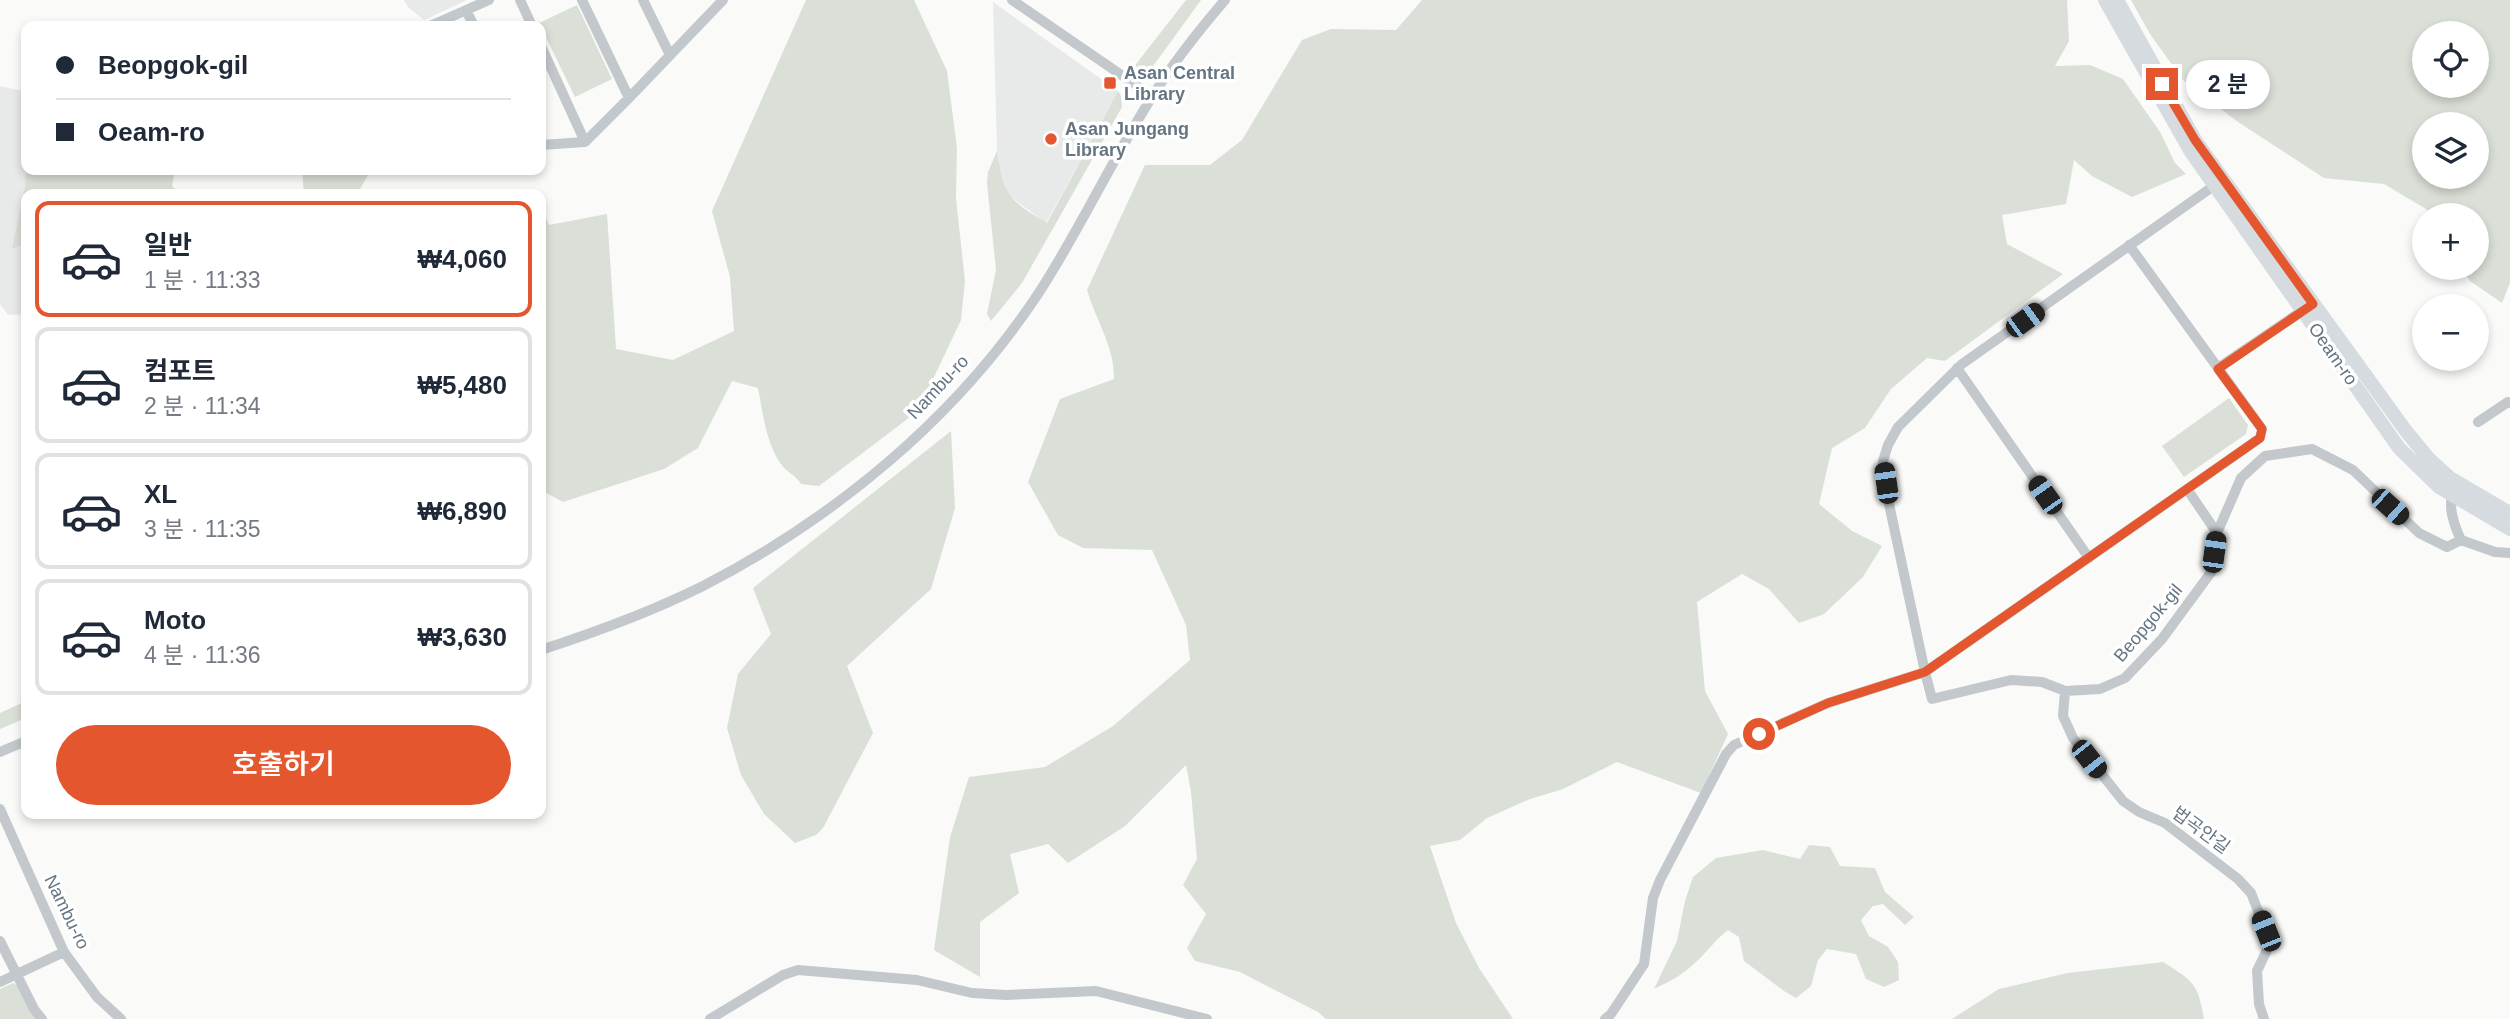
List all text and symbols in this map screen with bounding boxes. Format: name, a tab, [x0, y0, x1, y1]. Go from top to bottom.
map controls	[2412, 21, 2489, 371]
button: locate	[2412, 21, 2489, 98]
text: Beopgok-gil	[98, 50, 248, 80]
callout: 2 분	[2186, 60, 2270, 108]
place label: Asan Central Library	[1124, 63, 1235, 104]
route end	[2146, 68, 2178, 100]
text: 2 분	[2208, 71, 2248, 97]
marker: Asan Central Library	[1102, 75, 1118, 91]
button: layers	[2412, 112, 2489, 189]
text: Oeam-ro	[98, 117, 205, 147]
place label: Asan Jungang Library	[1065, 119, 1189, 160]
marker: Asan Jungang Library	[1043, 131, 1059, 147]
button: +	[2412, 203, 2489, 280]
icon: car	[60, 228, 123, 291]
text: 일반	[144, 230, 192, 260]
text: ₩4,060	[417, 244, 507, 274]
text: 1 분 · 11:33	[144, 267, 261, 293]
button: −	[2412, 294, 2489, 371]
car	[2002, 299, 2049, 341]
street label: Oeam-ro	[2304, 319, 2362, 389]
street label: Nambu-ro	[903, 351, 973, 423]
icon: car	[60, 354, 123, 417]
text: 컴포트	[144, 356, 216, 386]
text: ₩5,480	[417, 370, 507, 400]
text: 2 분 · 11:34	[144, 393, 261, 419]
car	[1873, 461, 1900, 505]
car	[2025, 472, 2066, 518]
text: XL	[144, 479, 177, 509]
icon: car	[60, 480, 123, 543]
car	[2368, 485, 2413, 529]
text: ₩6,890	[417, 496, 507, 526]
text: 3 분 · 11:35	[144, 516, 261, 542]
car	[2201, 530, 2228, 574]
street label: Beopgok-gil	[2110, 580, 2186, 666]
text: Moto	[144, 605, 206, 635]
icon: car	[60, 606, 123, 669]
text: ₩3,630	[417, 622, 507, 652]
text: 4 분 · 11:36	[144, 642, 261, 668]
route start	[1743, 718, 1775, 750]
button: 호출하기	[56, 725, 511, 805]
car	[2068, 736, 2111, 782]
street label: 법곡안길	[2168, 802, 2234, 858]
street label: Nambu-ro	[40, 872, 94, 952]
car	[2249, 908, 2284, 954]

